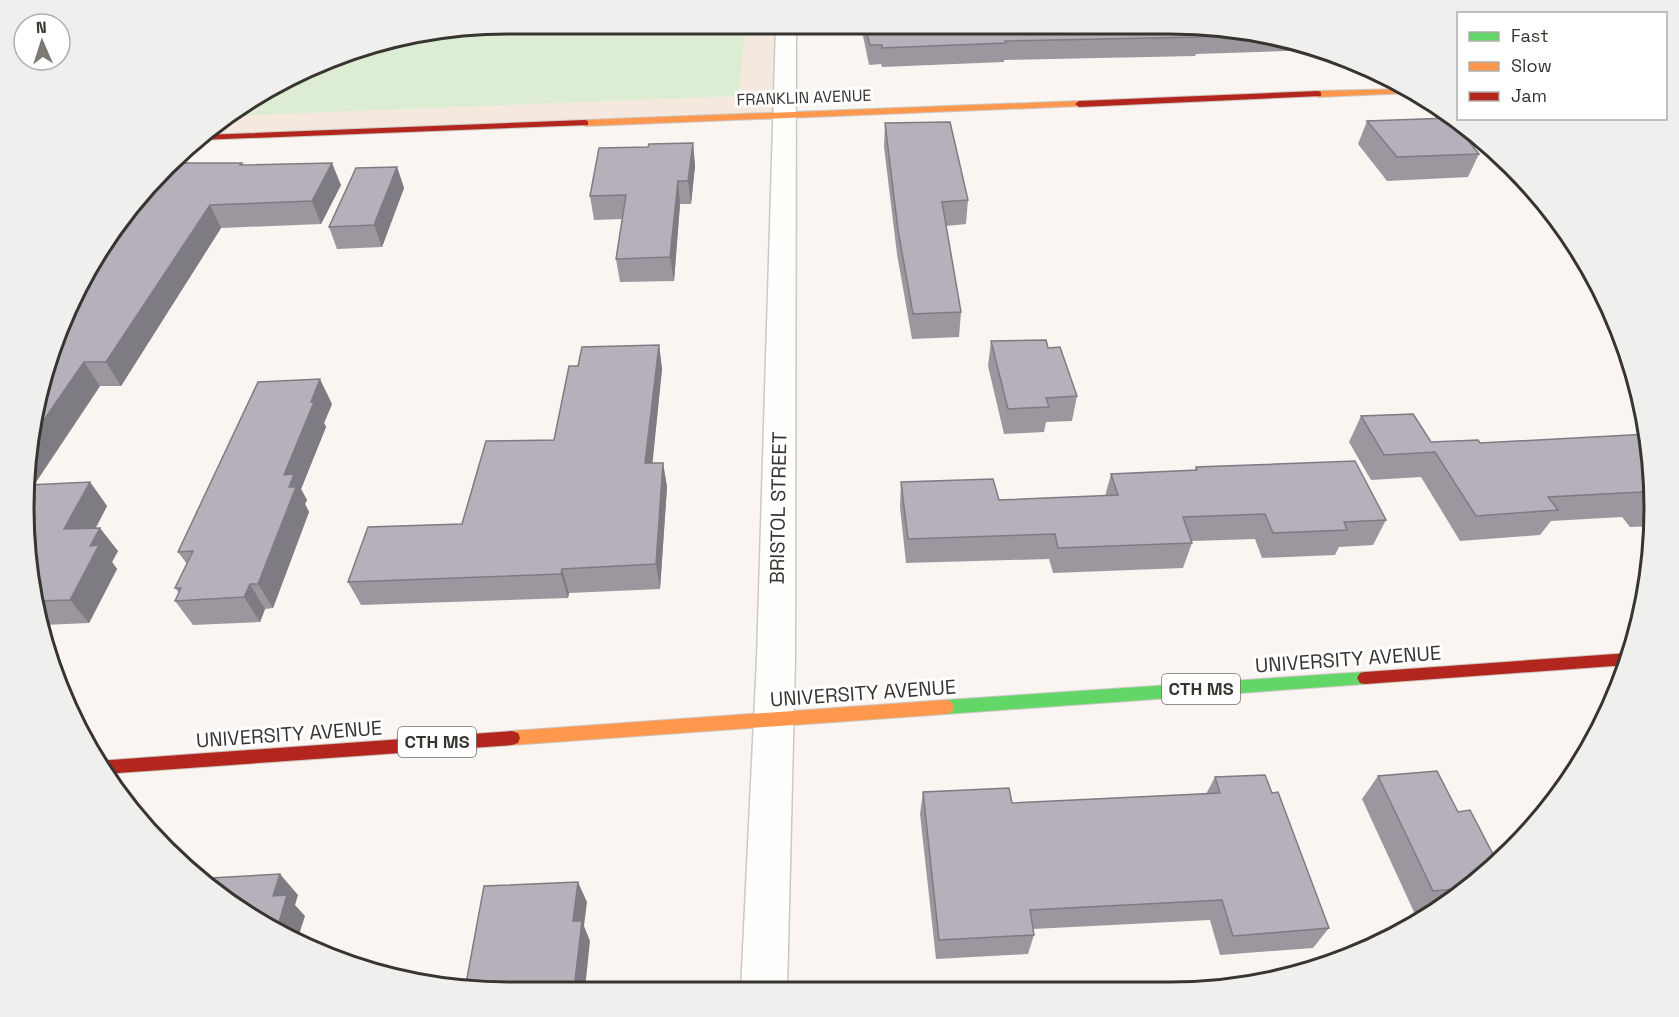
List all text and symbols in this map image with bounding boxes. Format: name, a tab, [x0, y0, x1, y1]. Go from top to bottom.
north arrow	[12, 12, 72, 72]
legend	[1457, 12, 1667, 120]
text: N	[35, 17, 47, 38]
text: Fast	[1511, 24, 1548, 47]
text: Slow	[1511, 54, 1552, 77]
text: Jam	[1511, 84, 1547, 107]
street label: FRANKLIN AVENUE	[736, 85, 872, 110]
street label: BRISTOL STREET	[764, 431, 792, 585]
street label: UNIVERSITY AVENUE	[1254, 640, 1442, 678]
street label: UNIVERSITY AVENUE	[769, 674, 957, 712]
road number: CTH MS	[1162, 674, 1240, 704]
street label: UNIVERSITY AVENUE	[195, 715, 383, 753]
road number: CTH MS	[398, 727, 476, 757]

